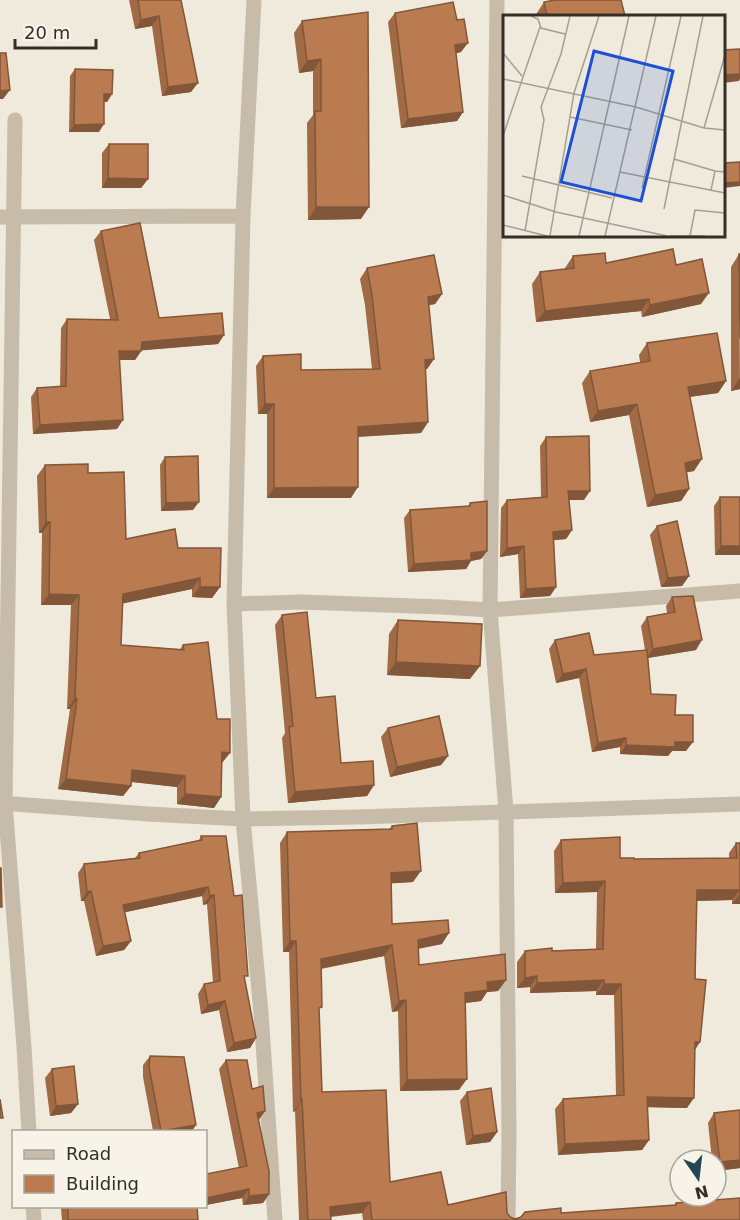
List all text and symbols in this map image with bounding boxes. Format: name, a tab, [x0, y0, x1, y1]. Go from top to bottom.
scale bar	[15, 12, 96, 50]
inset map	[503, 15, 725, 237]
text: 20 m	[24, 22, 70, 43]
legend	[12, 1130, 207, 1208]
text: Road	[66, 1143, 111, 1164]
north arrow	[668, 1148, 728, 1208]
text: Building	[66, 1173, 139, 1194]
text: N	[693, 1181, 710, 1203]

